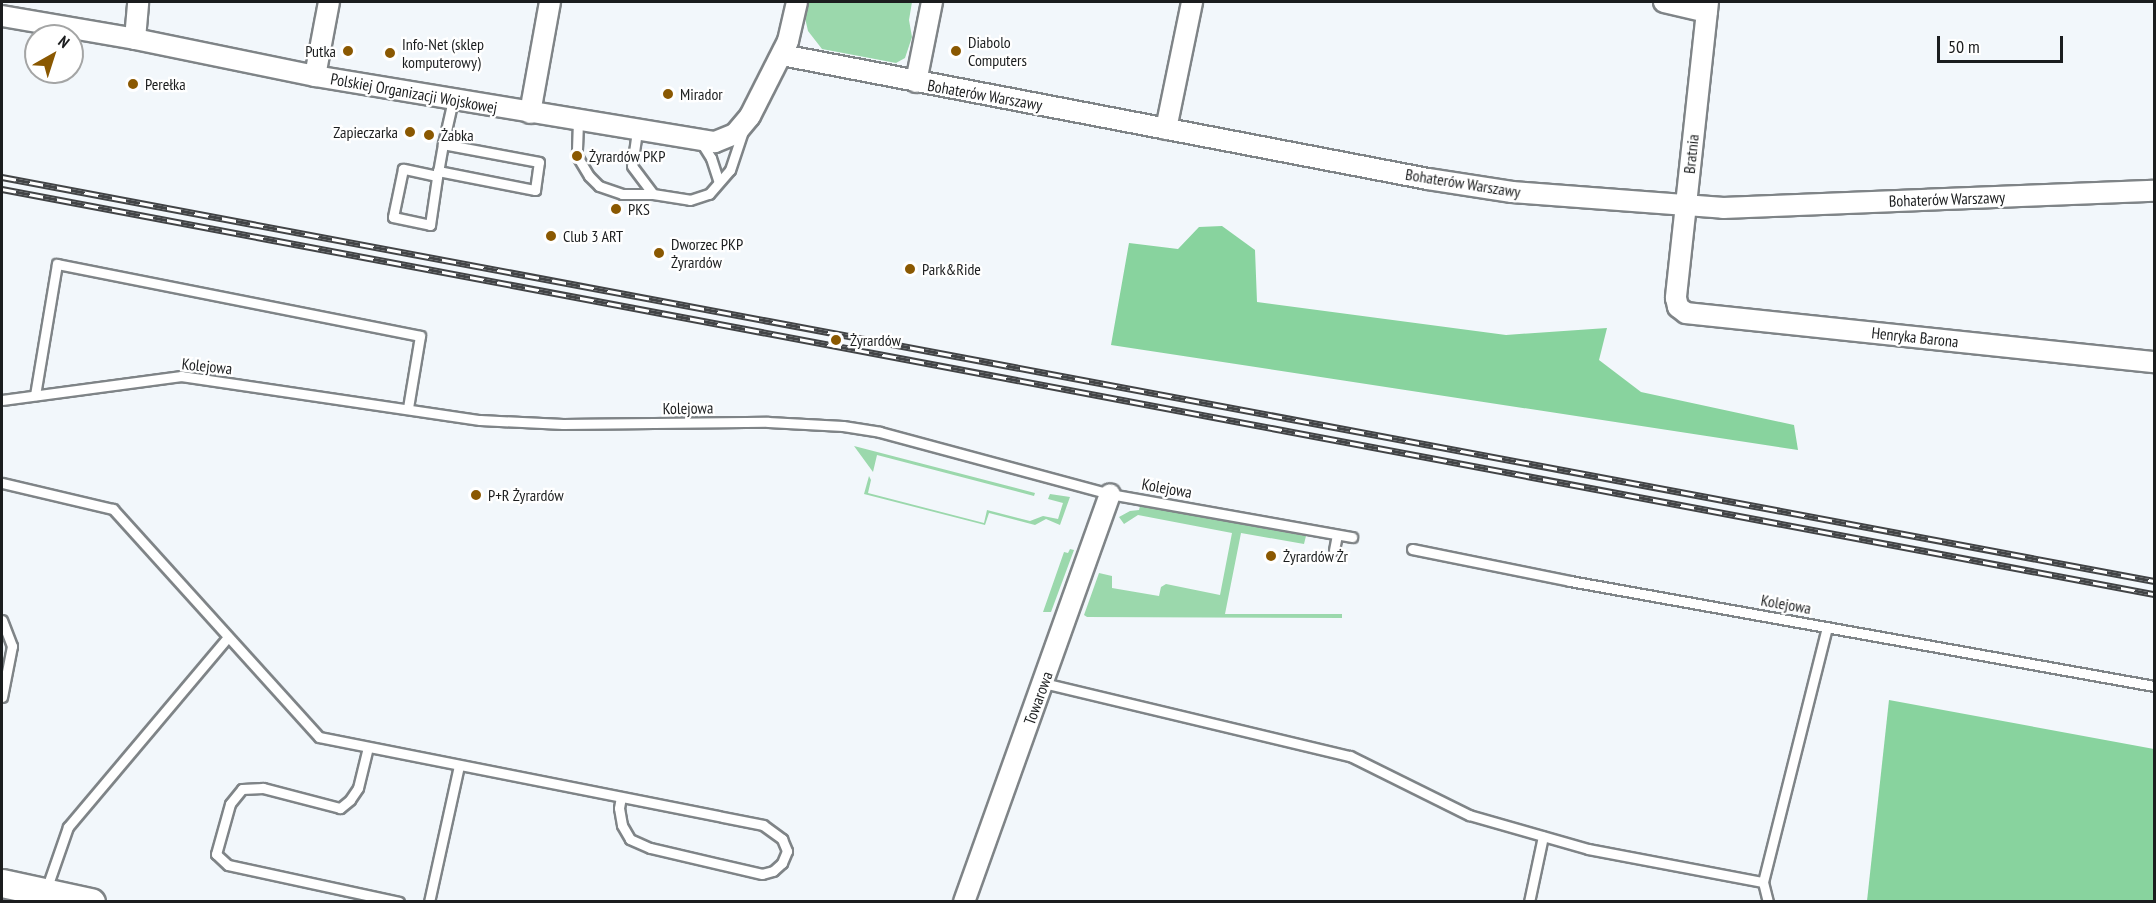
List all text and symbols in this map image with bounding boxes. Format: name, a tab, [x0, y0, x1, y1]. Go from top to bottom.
north arrow	[24, 24, 84, 84]
scale bar	[1940, 24, 2066, 62]
text: N	[54, 31, 74, 52]
place label: Diabolo Computers	[968, 32, 1027, 70]
place label: Info-Net (sklep komputerowy)	[402, 34, 484, 72]
text: 50 m	[1948, 35, 1980, 58]
place label: Putka	[305, 41, 336, 61]
marker: Putka	[341, 44, 355, 58]
marker: Diabolo Computers	[949, 44, 963, 58]
marker: Info-Net (sklep komputerowy)	[383, 46, 397, 60]
street label: Polskiej Organizacji Wojskowej	[329, 69, 499, 117]
place label: Perełka	[145, 74, 186, 94]
street label: Bohaterów Warszawy	[926, 75, 1044, 115]
marker: Perełka	[126, 77, 140, 91]
place label: Mirador	[680, 84, 723, 104]
marker: Mirador	[661, 87, 675, 101]
place label: Zapieczarka	[333, 122, 398, 142]
marker: Zapieczarka	[403, 125, 417, 139]
place label: Żabka	[441, 125, 474, 145]
marker: Żabka	[422, 128, 436, 142]
street label: Bratnia	[1679, 133, 1703, 175]
place label: Żyrardów PKP	[589, 146, 666, 166]
marker: Żyrardów PKP	[570, 149, 584, 163]
street label: Bohaterów Warszawy	[1404, 164, 1522, 202]
street label: Bohaterów Warszawy	[1888, 187, 2006, 211]
place label: PKS	[628, 199, 650, 219]
marker: PKS	[609, 202, 623, 216]
place label: Club 3 ART	[563, 226, 624, 246]
marker: Club 3 ART	[544, 229, 558, 243]
place label: Dworzec PKP Żyrardów	[671, 234, 743, 272]
marker: Dworzec PKP Żyrardów	[652, 246, 666, 260]
place label: Park&Ride	[922, 259, 981, 279]
marker: Park&Ride	[903, 262, 917, 276]
street label: Henryka Barona	[1871, 323, 1959, 351]
place label: Żyrardów	[850, 330, 901, 350]
marker: Żyrardów	[827, 331, 845, 349]
street label: Kolejowa	[181, 354, 233, 378]
street label: Kolejowa	[663, 398, 713, 418]
street label: Kolejowa	[1140, 474, 1194, 502]
place label: P+R Żyrardów	[488, 485, 564, 505]
marker: P+R Żyrardów	[469, 488, 483, 502]
place label: Żyrardów Żr	[1283, 546, 1349, 566]
marker: Żyrardów Żr	[1264, 549, 1278, 563]
street label: Kolejowa	[1759, 590, 1813, 618]
street label: Towarowa	[1020, 669, 1056, 727]

